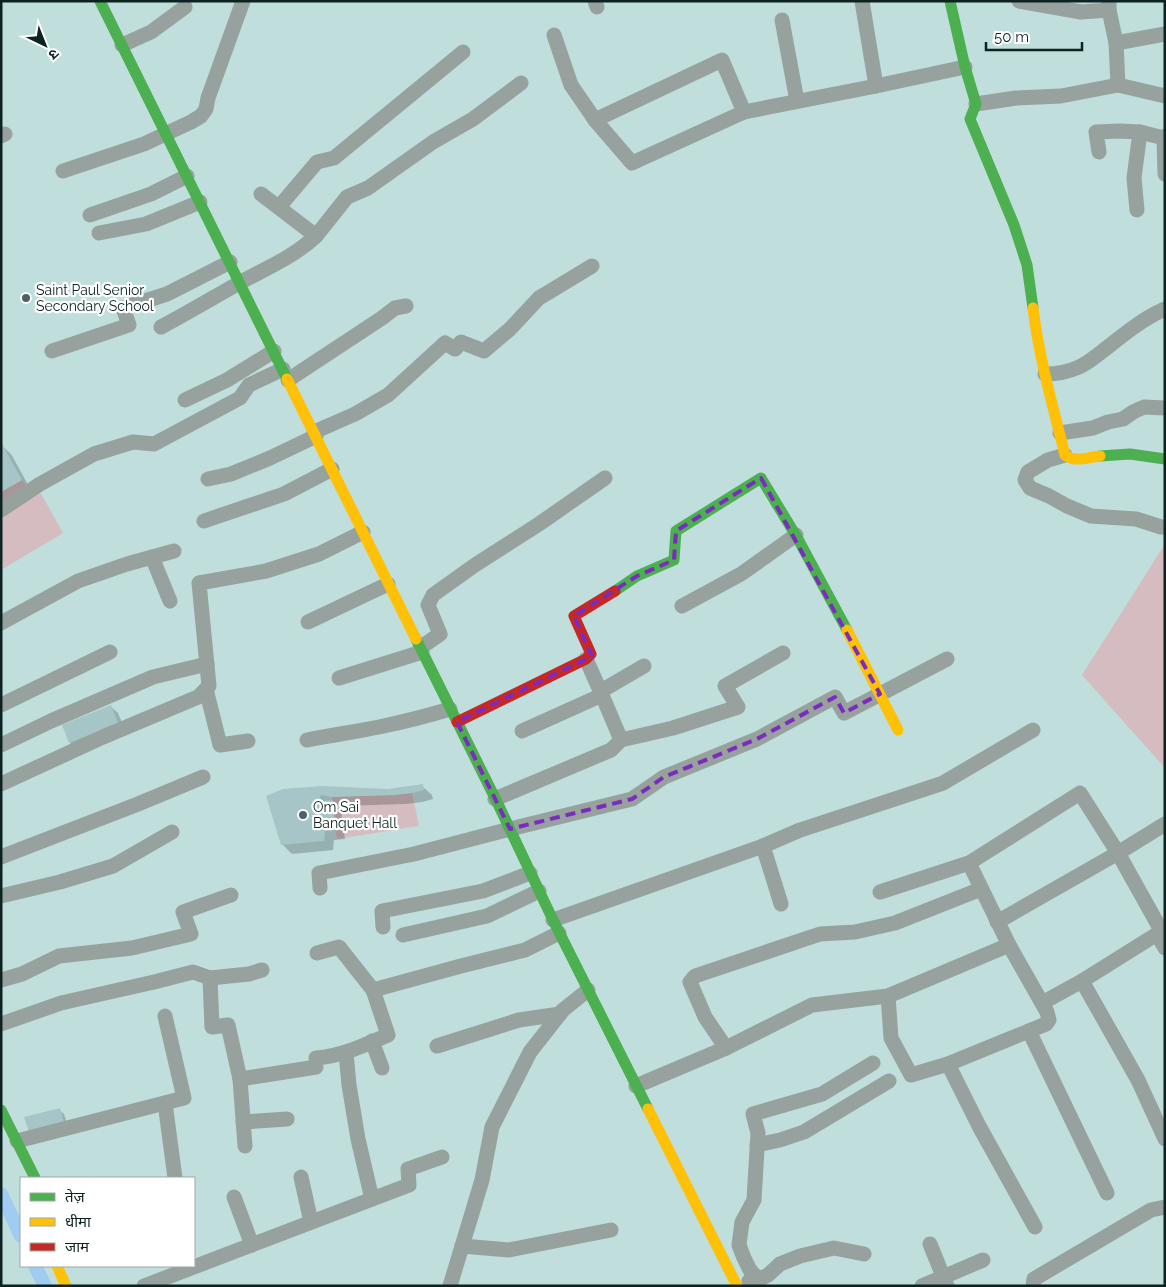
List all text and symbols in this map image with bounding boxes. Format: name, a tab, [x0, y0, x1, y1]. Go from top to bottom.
north arrow	[20, 20, 70, 70]
scale bar	[986, 20, 1082, 52]
text: 50 m	[994, 28, 1029, 46]
text: उ	[45, 46, 62, 64]
place label: Saint Paul Senior Secondary School	[36, 282, 154, 314]
marker: Saint Paul Senior Secondary School	[20, 292, 32, 304]
place label: Om Sai Banquet Hall	[313, 799, 397, 831]
marker: Om Sai Banquet Hall	[297, 809, 309, 821]
legend	[20, 1177, 195, 1267]
text: तेज़	[65, 1188, 86, 1206]
text: धीमा	[65, 1213, 92, 1231]
text: जाम	[65, 1238, 90, 1256]

